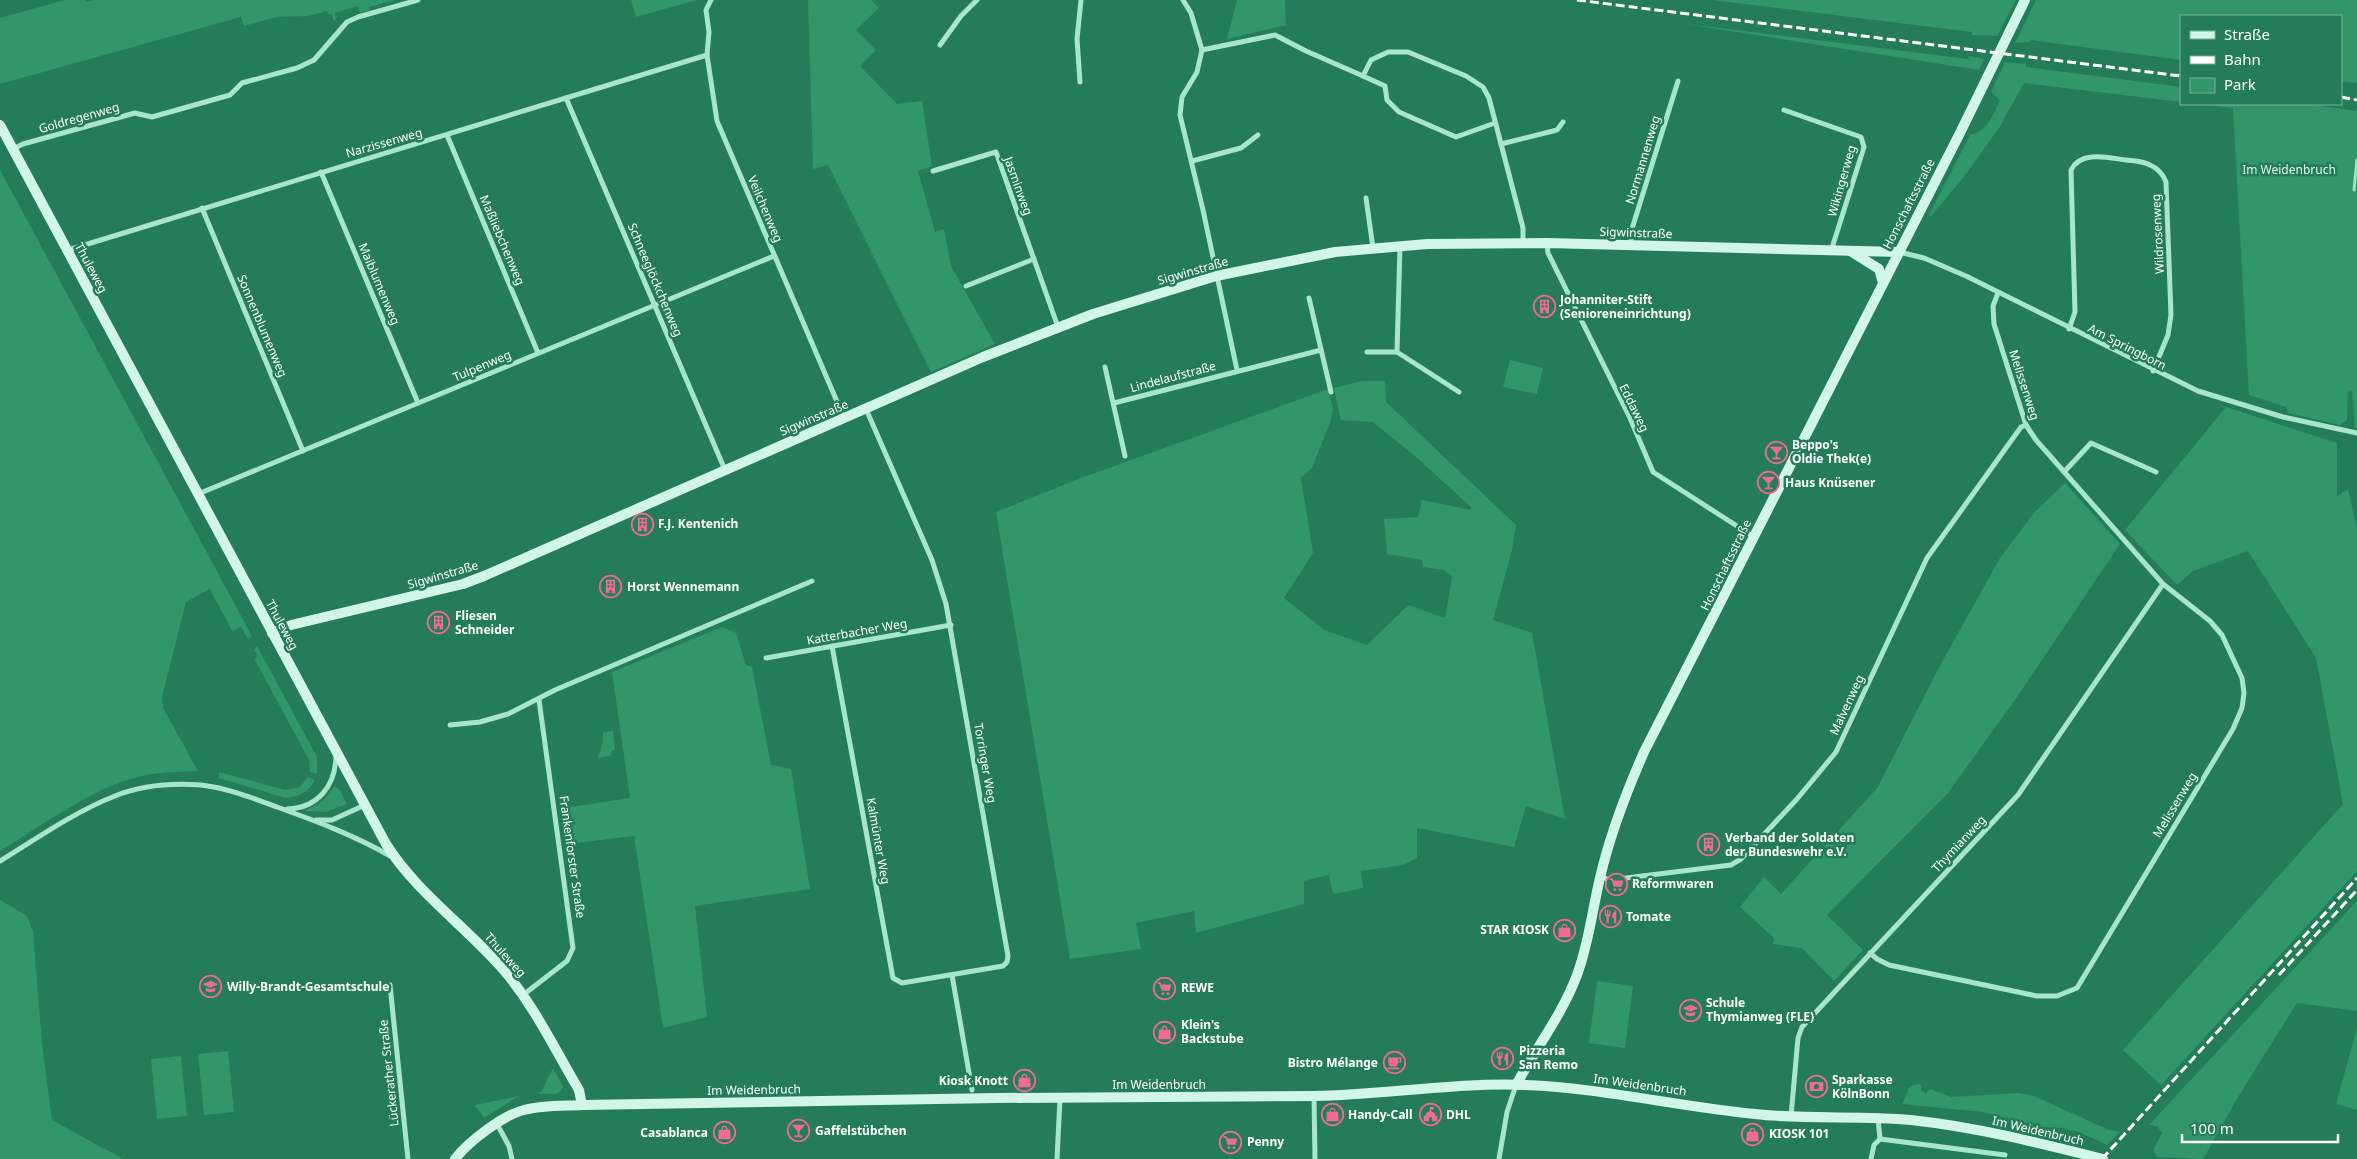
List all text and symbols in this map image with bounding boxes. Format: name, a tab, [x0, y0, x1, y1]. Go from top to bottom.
legend	[2180, 15, 2342, 105]
text: Straße	[2224, 24, 2270, 44]
text: Bahn	[2224, 49, 2261, 69]
text: Park	[2224, 74, 2256, 94]
street label: Goldregenweg	[37, 98, 121, 137]
street label: Normannenweg	[1621, 113, 1664, 206]
street label: Narzissenweg	[344, 123, 424, 162]
street label: Wikingerweg	[1823, 143, 1860, 219]
street label: Jasminweg	[1000, 153, 1037, 217]
street label: Honschaftsstraße	[1878, 155, 1939, 252]
park label: Im Weidenbruch	[2242, 161, 2336, 178]
street label: Veilchenweg	[744, 173, 787, 245]
street label: Maßliebchenweg	[476, 192, 529, 288]
street label: Wildrosenweg	[2147, 194, 2168, 275]
street label: Schneeglöckchenweg	[624, 221, 687, 339]
street label: Sigwinstraße	[1599, 223, 1673, 242]
street label: Thuleweg	[71, 240, 112, 296]
street label: Maiblumenweg	[355, 240, 404, 327]
street label: Sigwinstraße	[1155, 252, 1230, 289]
street label: Sonnenblumenweg	[233, 272, 292, 380]
place label: Johanniter-Stift (Senioreneinrichtung)	[1559, 291, 1691, 322]
building icon: Johanniter-Stift (Senioreneinrichtung)	[1532, 295, 1556, 319]
street label: Am Springborn	[2085, 319, 2169, 374]
street label: Tulpenweg	[450, 346, 514, 385]
street label: Melissenweg	[2005, 347, 2044, 422]
street label: Lindelaufstraße	[1128, 357, 1218, 396]
street label: Eddaweg	[1615, 381, 1653, 435]
street label: Sigwinstraße	[777, 395, 851, 440]
place label: Beppo's Oldie Thek(e)	[1792, 436, 1871, 467]
bar icon: Beppo's Oldie Thek(e)	[1764, 440, 1788, 464]
bar icon: Haus Knüsener	[1757, 471, 1781, 495]
place label: Haus Knüsener	[1785, 474, 1876, 491]
building icon: F.J. Kentenich	[630, 512, 654, 536]
place label: F.J. Kentenich	[658, 515, 738, 532]
street label: Honschaftsstraße	[1696, 516, 1755, 613]
street label: Sigwinstraße	[405, 556, 480, 593]
building icon: Horst Wennemann	[599, 575, 623, 599]
place label: Horst Wennemann	[627, 578, 739, 595]
street label: Thuleweg	[262, 597, 303, 653]
place label: Fliesen Schneider	[455, 607, 515, 638]
building icon: Fliesen Schneider	[427, 611, 451, 635]
street label: Katterbacher Weg	[805, 614, 908, 649]
street label: Malvenweg	[1825, 672, 1868, 738]
street label: Torringer Weg	[970, 722, 1001, 804]
street label: Melissenweg	[2148, 769, 2201, 840]
street label: Frankenforster Straße	[555, 795, 590, 920]
street label: Kalmünter Weg	[863, 796, 894, 886]
street label: Thymianweg	[1928, 811, 1989, 876]
place label: Verband der Soldaten der Bundeswehr e.V.	[1725, 829, 1854, 860]
building icon: Verband der Soldaten der Bundeswehr e.V.	[1697, 833, 1721, 857]
supermarket icon: Reformwaren	[1604, 872, 1628, 896]
place label: Reformwaren	[1632, 875, 1714, 892]
restaurant icon: Tomate	[1598, 905, 1622, 929]
place label: Tomate	[1626, 908, 1671, 925]
shop icon: STAR KIOSK	[1553, 918, 1577, 942]
place label: STAR KIOSK	[1480, 921, 1549, 938]
street label: Thuleweg	[481, 929, 530, 981]
school or university icon: Willy-Brandt-Gesamtschule	[199, 975, 223, 999]
supermarket icon: REWE	[1153, 976, 1177, 1000]
place label: Willy-Brandt-Gesamtschule	[227, 978, 389, 995]
place label: REWE	[1181, 979, 1214, 996]
place label: Schule Thymianweg (FLE)	[1706, 994, 1814, 1025]
school or university icon: Schule Thymianweg (FLE)	[1678, 998, 1702, 1022]
place label: Klein's Backstube	[1181, 1016, 1244, 1047]
street label: Lückerather Straße	[374, 1019, 403, 1127]
shop icon: Klein's Backstube	[1153, 1020, 1177, 1044]
place label: Pizzeria San Remo	[1519, 1042, 1578, 1073]
restaurant icon: Pizzeria San Remo	[1491, 1046, 1515, 1070]
cafe icon: Bistro Mélange	[1382, 1051, 1406, 1075]
place label: Bistro Mélange	[1288, 1054, 1378, 1071]
shop icon: Kiosk Knott	[1012, 1069, 1036, 1093]
street label: Im Weidenbruch	[1592, 1070, 1688, 1099]
place label: Sparkasse KölnBonn	[1832, 1071, 1893, 1102]
place label: Kiosk Knott	[939, 1072, 1008, 1089]
bank icon: Sparkasse KölnBonn	[1804, 1075, 1828, 1099]
street label: Im Weidenbruch	[1112, 1076, 1206, 1093]
street label: Im Weidenbruch	[707, 1080, 801, 1099]
shop icon: Handy-Call	[1320, 1103, 1344, 1127]
public building icon: DHL	[1418, 1103, 1442, 1127]
place label: Handy-Call	[1348, 1106, 1413, 1123]
place label: DHL	[1446, 1106, 1471, 1123]
street label: Im Weidenbruch	[1991, 1112, 2086, 1149]
scale bar	[2182, 1112, 2338, 1144]
text: 100 m	[2190, 1118, 2234, 1138]
bar icon: Gaffelstübchen	[787, 1119, 811, 1143]
shop icon: Casablanca	[712, 1121, 736, 1145]
place label: Gaffelstübchen	[815, 1122, 906, 1139]
shop icon: KIOSK 101	[1741, 1122, 1765, 1146]
place label: Casablanca	[640, 1124, 708, 1141]
place label: KIOSK 101	[1769, 1125, 1829, 1142]
supermarket icon: Penny	[1219, 1130, 1243, 1154]
place label: Penny	[1247, 1133, 1284, 1150]

